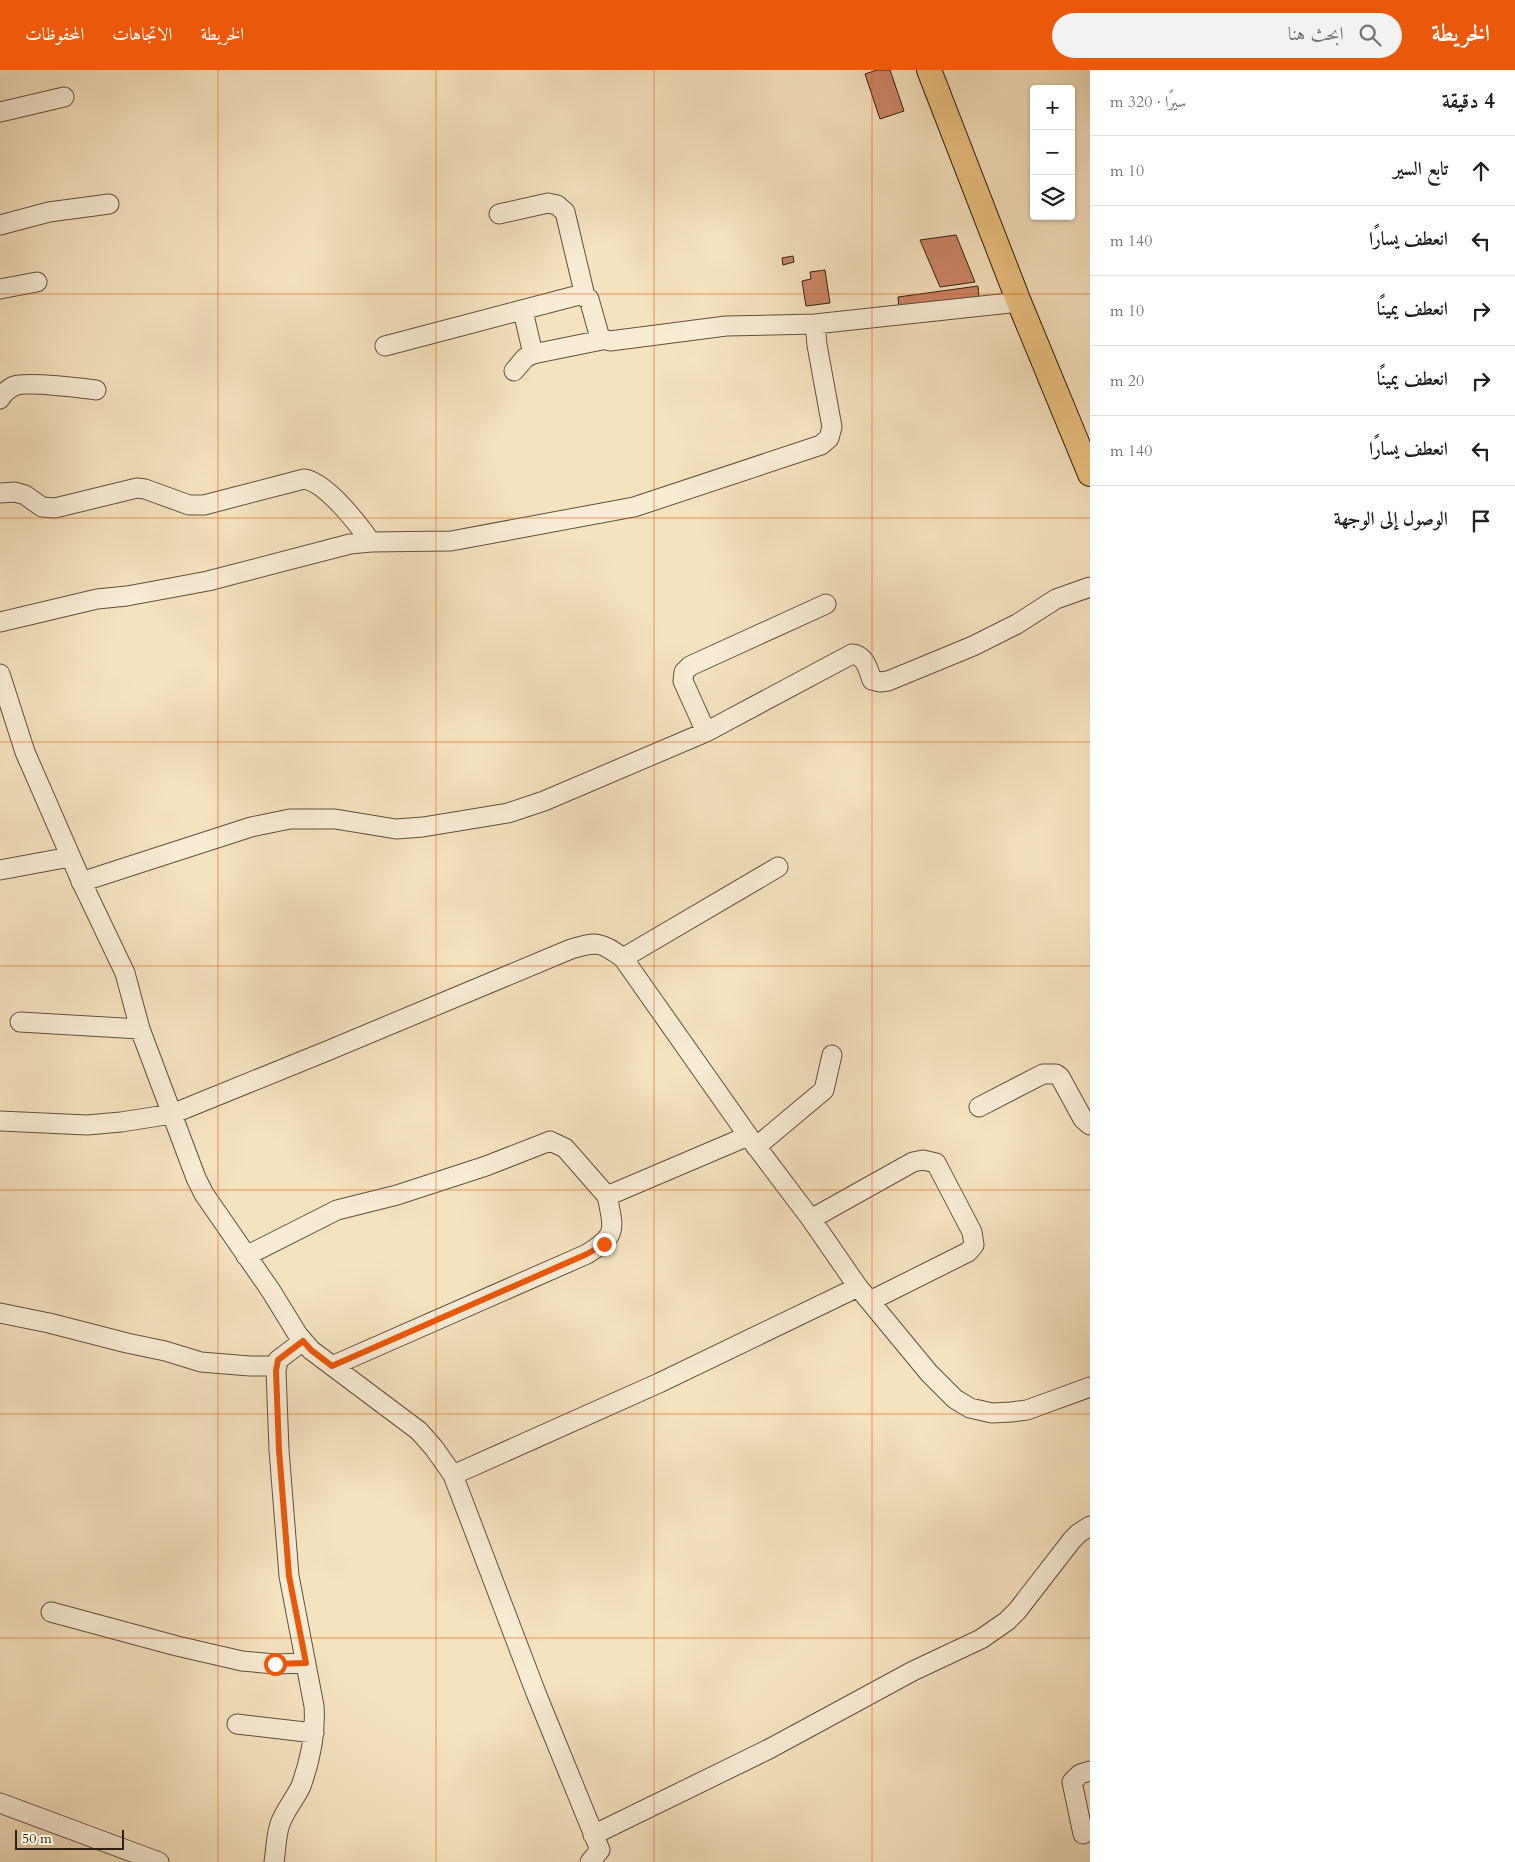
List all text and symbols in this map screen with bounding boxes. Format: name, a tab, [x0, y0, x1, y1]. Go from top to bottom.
search box	[1052, 13, 1402, 58]
text: الخريطة	[1432, 17, 1490, 50]
text: ابحث هنا	[1288, 21, 1344, 47]
icon: search	[1356, 21, 1384, 49]
text: المحفوظات	[25, 22, 84, 47]
text: الاتجاهات	[112, 22, 172, 47]
text: الخريطة	[200, 22, 244, 47]
map controls	[1030, 85, 1075, 220]
button: +	[1030, 85, 1075, 130]
text: 4 دقيقة	[1442, 87, 1495, 116]
text: سيرًا · 320 m	[1110, 91, 1186, 113]
button: −	[1030, 130, 1075, 175]
text: تابع السير	[1393, 156, 1448, 182]
icon: ahead	[1467, 157, 1495, 185]
text: 10 m	[1110, 160, 1144, 182]
button: layers	[1030, 175, 1075, 220]
text: انعطف يسارًا	[1369, 226, 1448, 252]
icon: left	[1467, 227, 1495, 255]
text: 140 m	[1110, 230, 1152, 252]
text: انعطف يمينًا	[1377, 296, 1448, 322]
icon: right	[1467, 297, 1495, 325]
text: 10 m	[1110, 300, 1144, 322]
text: انعطف يمينًا	[1377, 366, 1448, 392]
icon: right	[1467, 367, 1495, 395]
text: 20 m	[1110, 370, 1144, 392]
text: انعطف يسارًا	[1369, 436, 1448, 462]
icon: left	[1467, 437, 1495, 465]
text: 140 m	[1110, 440, 1152, 462]
text: الوصول إلى الوجهة	[1334, 506, 1448, 532]
icon: arrive	[1467, 507, 1495, 535]
route end	[593, 1233, 616, 1256]
route start	[264, 1653, 287, 1676]
scale bar	[15, 1827, 124, 1850]
text: 50 m	[22, 1829, 52, 1848]

